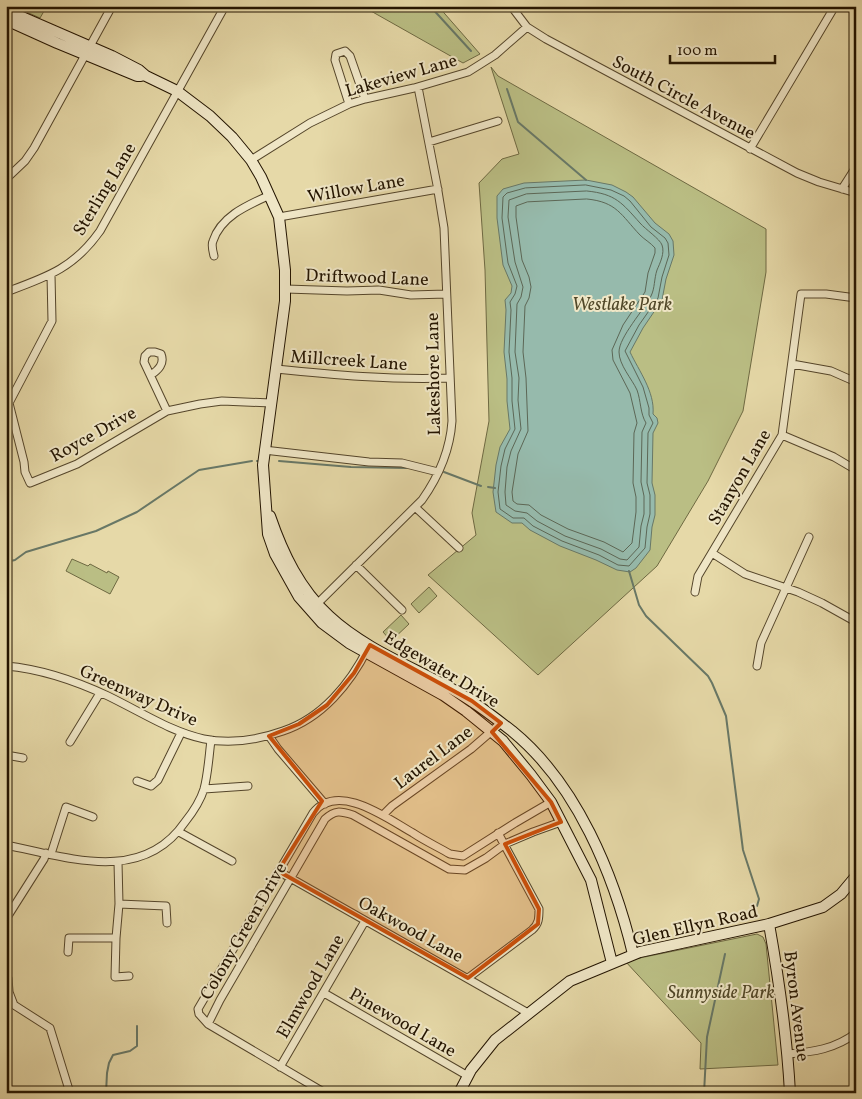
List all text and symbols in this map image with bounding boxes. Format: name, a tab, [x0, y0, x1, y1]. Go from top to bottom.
scale bar	[670, 32, 774, 64]
text: 100 m	[677, 41, 717, 62]
street label: Lakeview Lane	[342, 49, 460, 104]
street label: South Circle Avenue	[607, 50, 759, 147]
street label: Sterling Lane	[68, 138, 143, 241]
street label: Willow Lane	[306, 169, 407, 210]
street label: Driftwood Lane	[305, 264, 429, 293]
park label: Westlake Park	[572, 293, 672, 318]
street label: Lakeshore Lane	[421, 312, 448, 436]
street label: Millcreek Lane	[290, 345, 408, 378]
street label: Royce Drive	[46, 401, 141, 469]
street label: Stanyon Lane	[703, 425, 778, 530]
street label: Edgewater Drive	[379, 626, 504, 715]
street label: Greenway Drive	[75, 659, 201, 734]
street label: Laurel Lane	[389, 720, 478, 796]
street label: Colony Green Drive	[195, 858, 294, 1005]
street label: Oakwood Lane	[353, 891, 467, 970]
street label: Glen Ellyn Road	[630, 900, 760, 953]
street label: Elmwood Lane	[271, 930, 351, 1043]
street label: Byron Avenue	[776, 949, 815, 1063]
park label: Sunnyside Park	[668, 981, 774, 1006]
street label: Pinewood Lane	[344, 982, 460, 1064]

